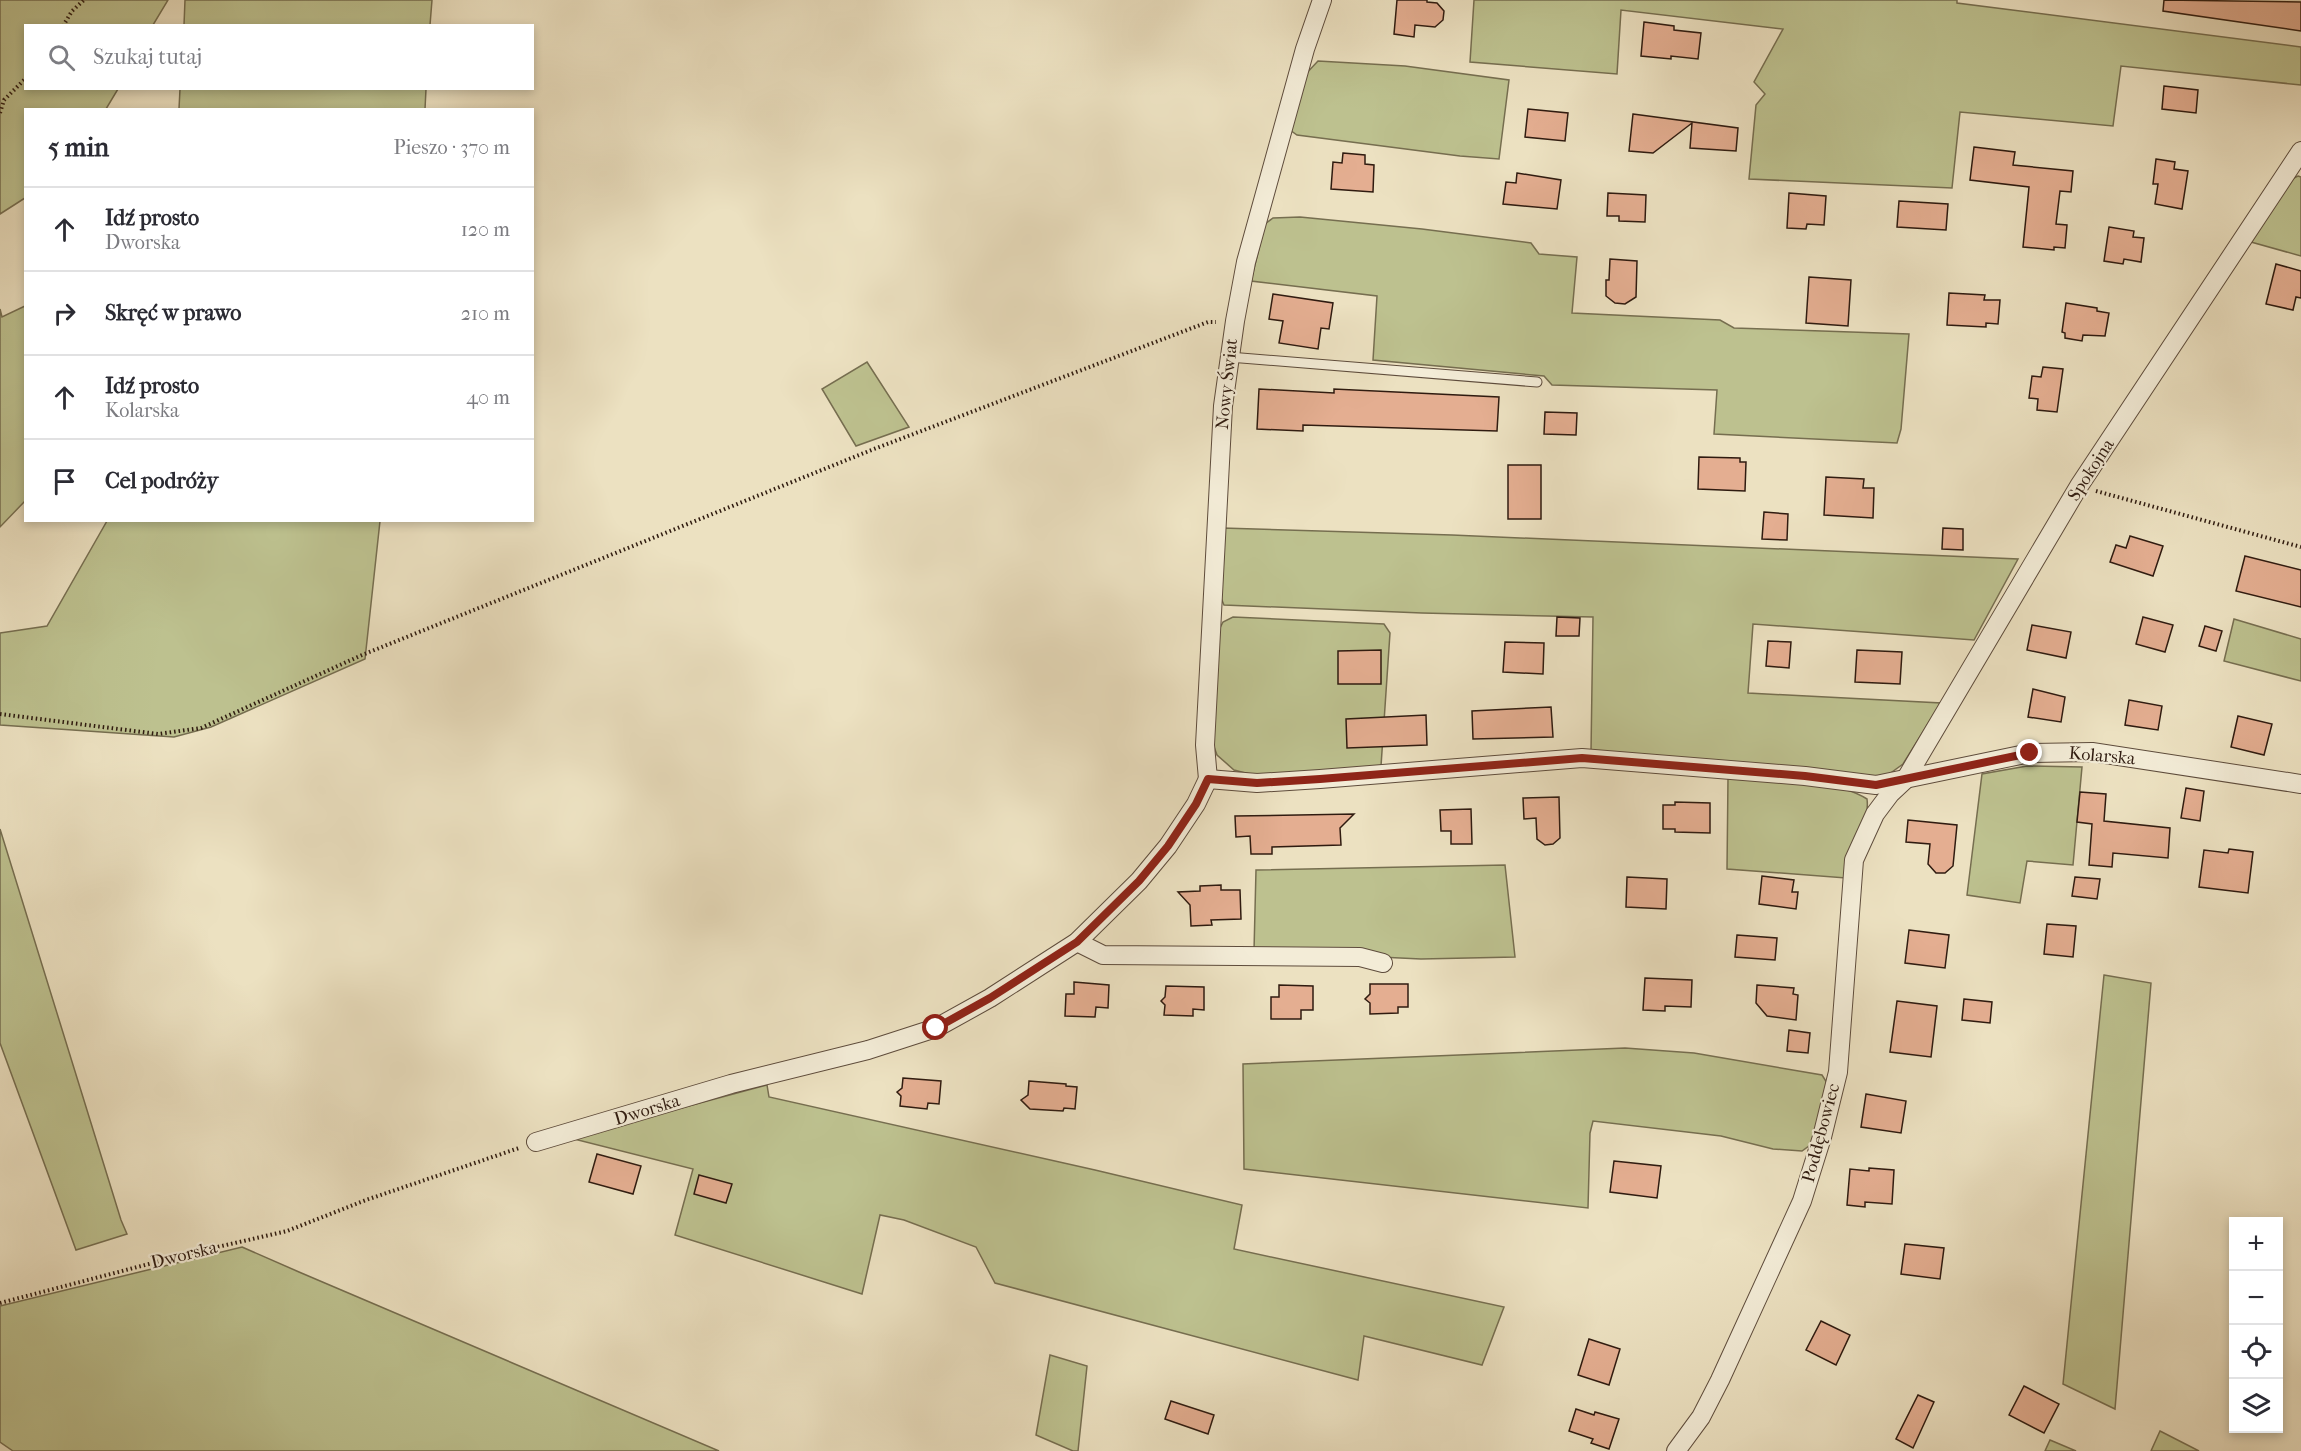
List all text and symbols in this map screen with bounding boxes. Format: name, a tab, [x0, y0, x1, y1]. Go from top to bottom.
search box	[24, 24, 534, 90]
icon: search	[45, 41, 78, 74]
text: Szukaj tutaj	[93, 44, 202, 70]
text: 5 min	[48, 132, 109, 163]
text: Pieszo · 370 m	[394, 136, 510, 159]
text: Idź prosto	[105, 205, 199, 231]
icon: ahead	[48, 213, 81, 246]
text: 120 m	[461, 218, 510, 241]
text: Dworska	[105, 231, 180, 254]
icon: right	[48, 297, 81, 330]
text: Skręć w prawo	[105, 300, 241, 326]
text: 210 m	[461, 302, 510, 325]
street label: Nowy Świat	[1211, 337, 1242, 431]
text: Idź prosto	[105, 373, 199, 399]
icon: ahead	[48, 381, 81, 414]
text: 40 m	[466, 386, 510, 409]
text: Kolarska	[105, 399, 179, 422]
street label: Spokojna	[2063, 435, 2119, 505]
icon: arrive	[48, 465, 81, 498]
text: Cel podróży	[105, 468, 218, 494]
route end	[2016, 739, 2042, 765]
street label: Kolarska	[2068, 743, 2137, 769]
route start	[922, 1014, 948, 1040]
street label: Poddębowiec	[1798, 1081, 1844, 1185]
street label: Dworska	[612, 1090, 683, 1130]
map controls	[2229, 1217, 2283, 1433]
button: +	[2229, 1217, 2283, 1271]
street label: Dworska	[149, 1236, 220, 1273]
button: −	[2229, 1271, 2283, 1325]
button: locate	[2229, 1325, 2283, 1379]
button: layers	[2229, 1379, 2283, 1433]

